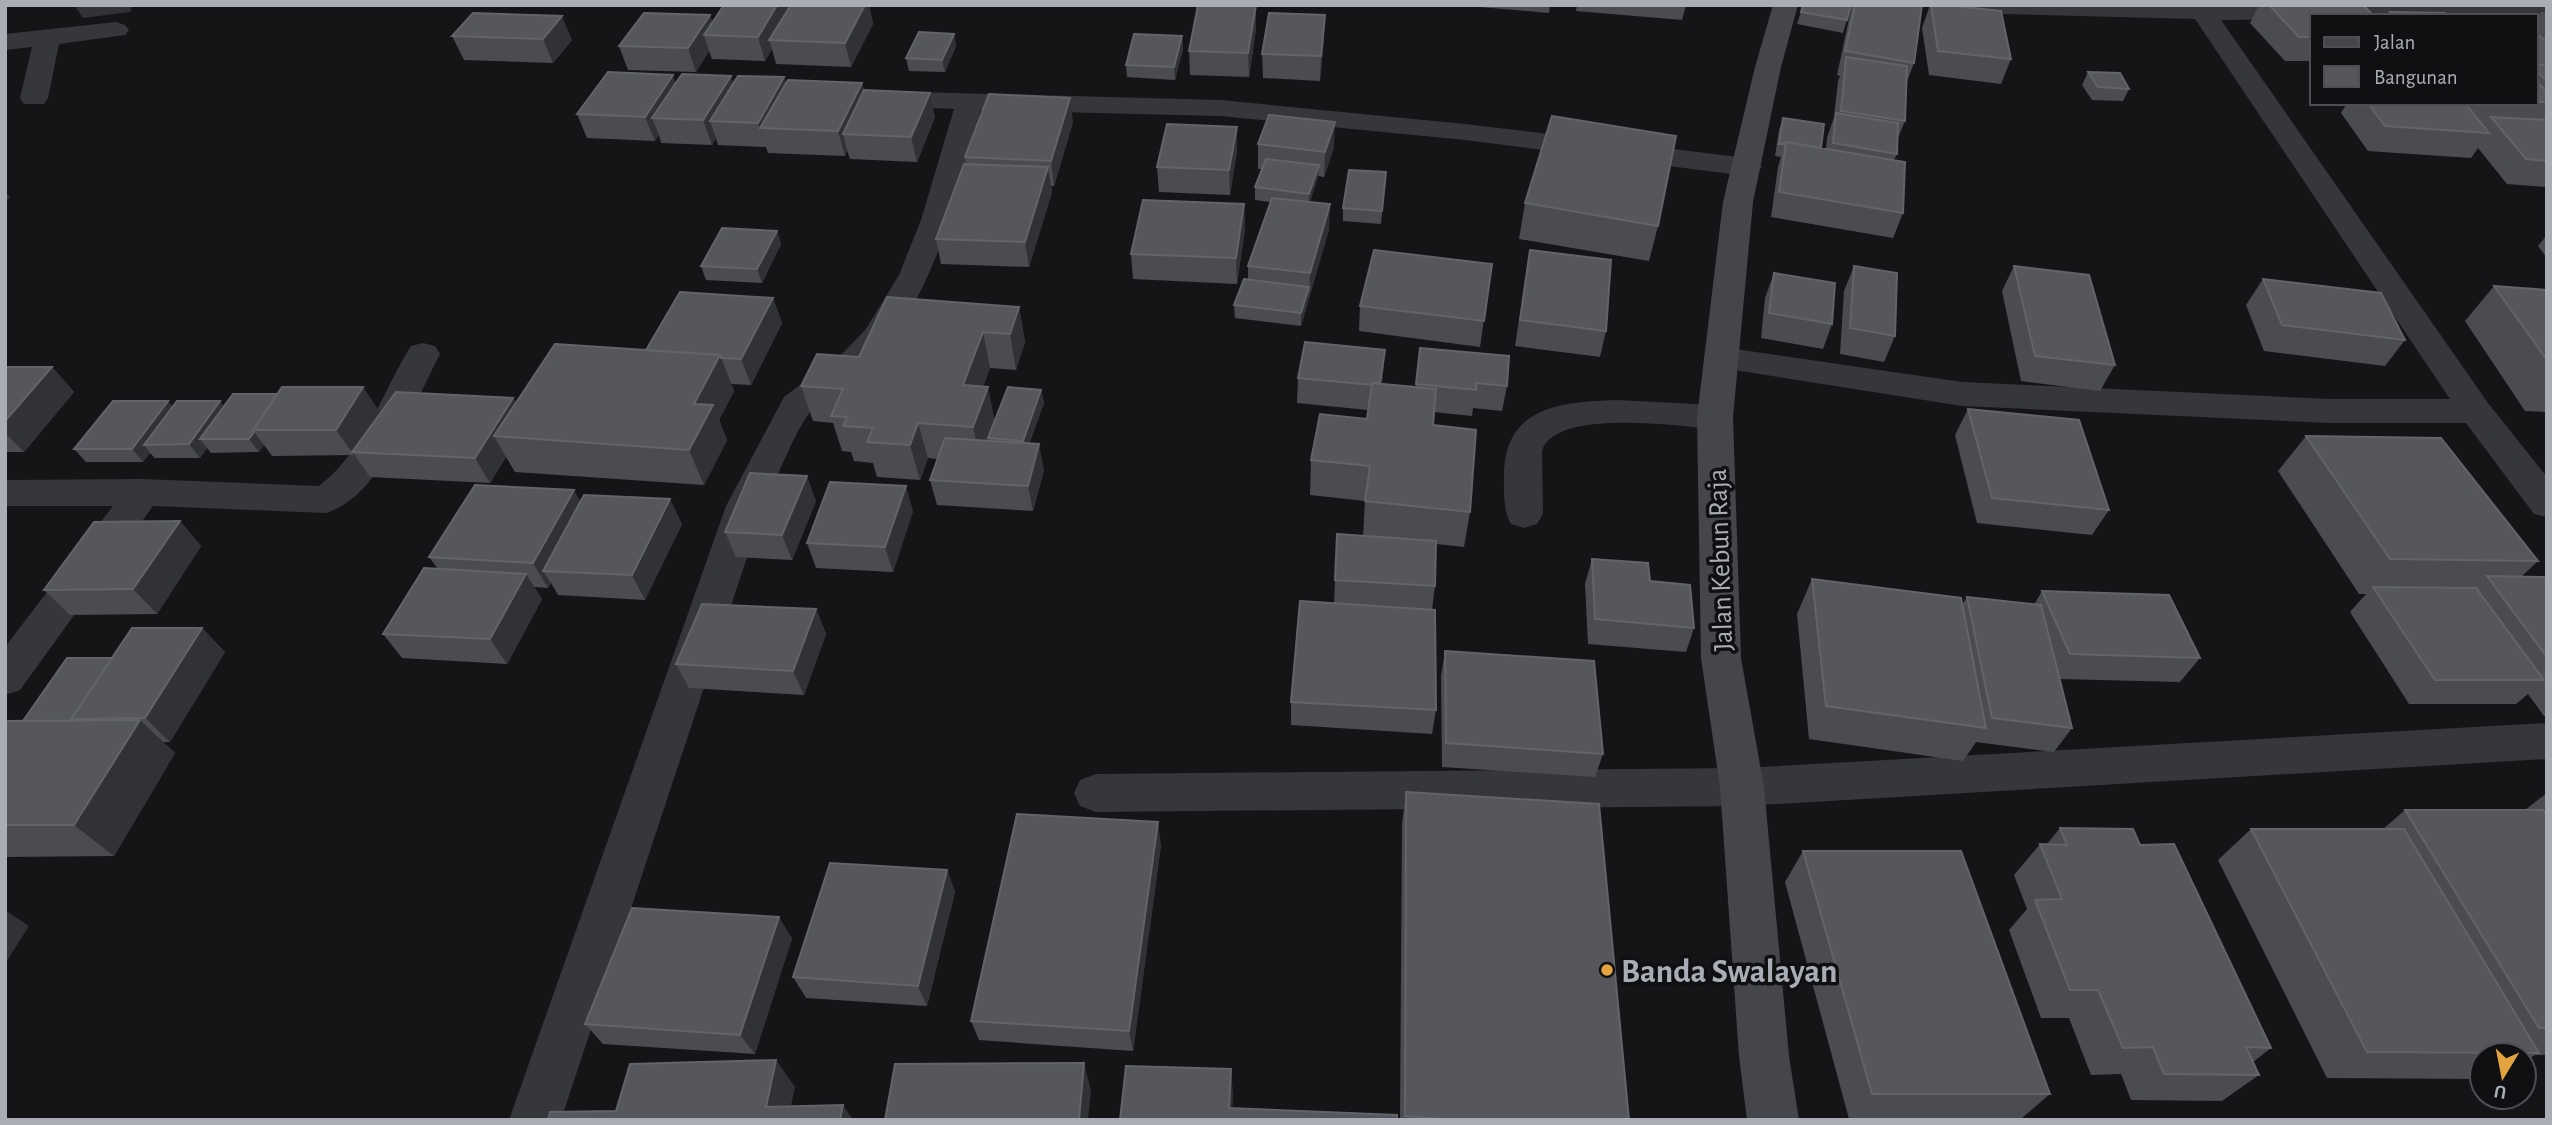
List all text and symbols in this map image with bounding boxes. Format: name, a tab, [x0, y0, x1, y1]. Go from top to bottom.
legend	[2310, 14, 2538, 105]
text: Jalan	[2374, 32, 2415, 53]
text: Bangunan	[2374, 67, 2458, 88]
street label: Jalan Kebun Raja	[1704, 468, 1738, 652]
place label: Banda Swalayan	[1621, 956, 1837, 989]
marker: Banda Swalayan	[1599, 962, 1615, 978]
north arrow	[2468, 1041, 2538, 1111]
text: U	[2493, 1081, 2508, 1102]

